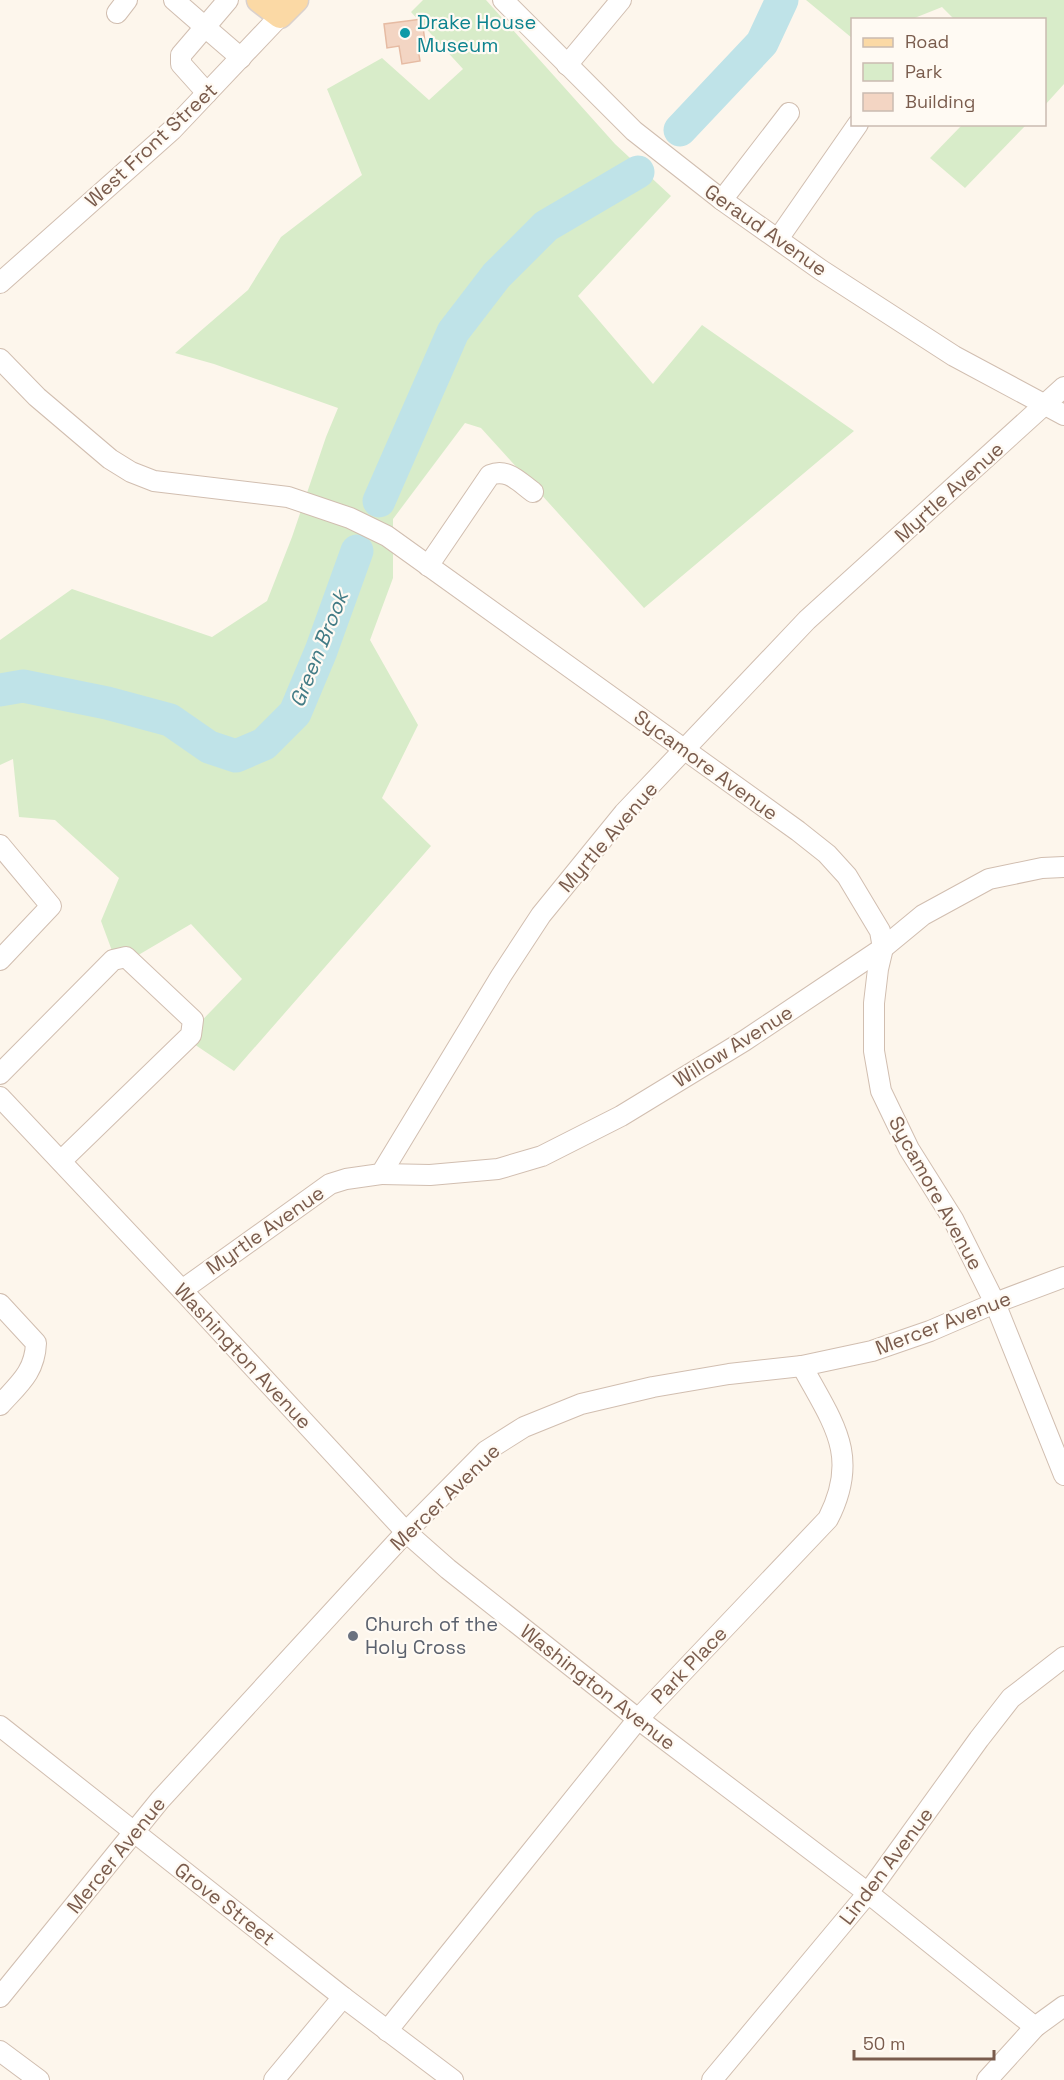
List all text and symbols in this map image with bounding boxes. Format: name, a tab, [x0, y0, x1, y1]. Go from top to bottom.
place label: Drake House Museum	[417, 9, 536, 58]
legend	[851, 18, 1046, 126]
marker: Drake House Museum	[398, 26, 412, 40]
text: Road	[905, 30, 949, 53]
text: Park	[905, 60, 943, 83]
street label: West Front Street	[79, 77, 223, 213]
text: Building	[905, 90, 975, 113]
street label: Geraud Avenue	[700, 178, 832, 282]
street label: Myrtle Avenue	[889, 436, 1009, 548]
water label: Green Brook	[283, 584, 355, 711]
street label: Sycamore Avenue	[629, 704, 783, 826]
street label: Myrtle Avenue	[553, 776, 663, 898]
street label: Willow Avenue	[668, 999, 798, 1093]
street label: Sycamore Avenue	[883, 1111, 989, 1275]
street label: Myrtle Avenue	[201, 1180, 329, 1280]
street label: Washington Avenue	[169, 1277, 317, 1435]
street label: Mercer Avenue	[872, 1285, 1014, 1361]
street label: Mercer Avenue	[384, 1438, 506, 1556]
place label: Church of the Holy Cross	[365, 1611, 498, 1660]
street label: Washington Avenue	[515, 1618, 681, 1756]
street label: Park Place	[645, 1620, 733, 1710]
marker: Church of the Holy Cross	[346, 1629, 360, 1643]
street label: Mercer Avenue	[61, 1791, 171, 1919]
street label: Linden Avenue	[833, 1802, 939, 1930]
street label: Grove Street	[169, 1857, 281, 1951]
scale bar	[854, 2023, 994, 2061]
text: 50 m	[863, 2032, 905, 2055]

